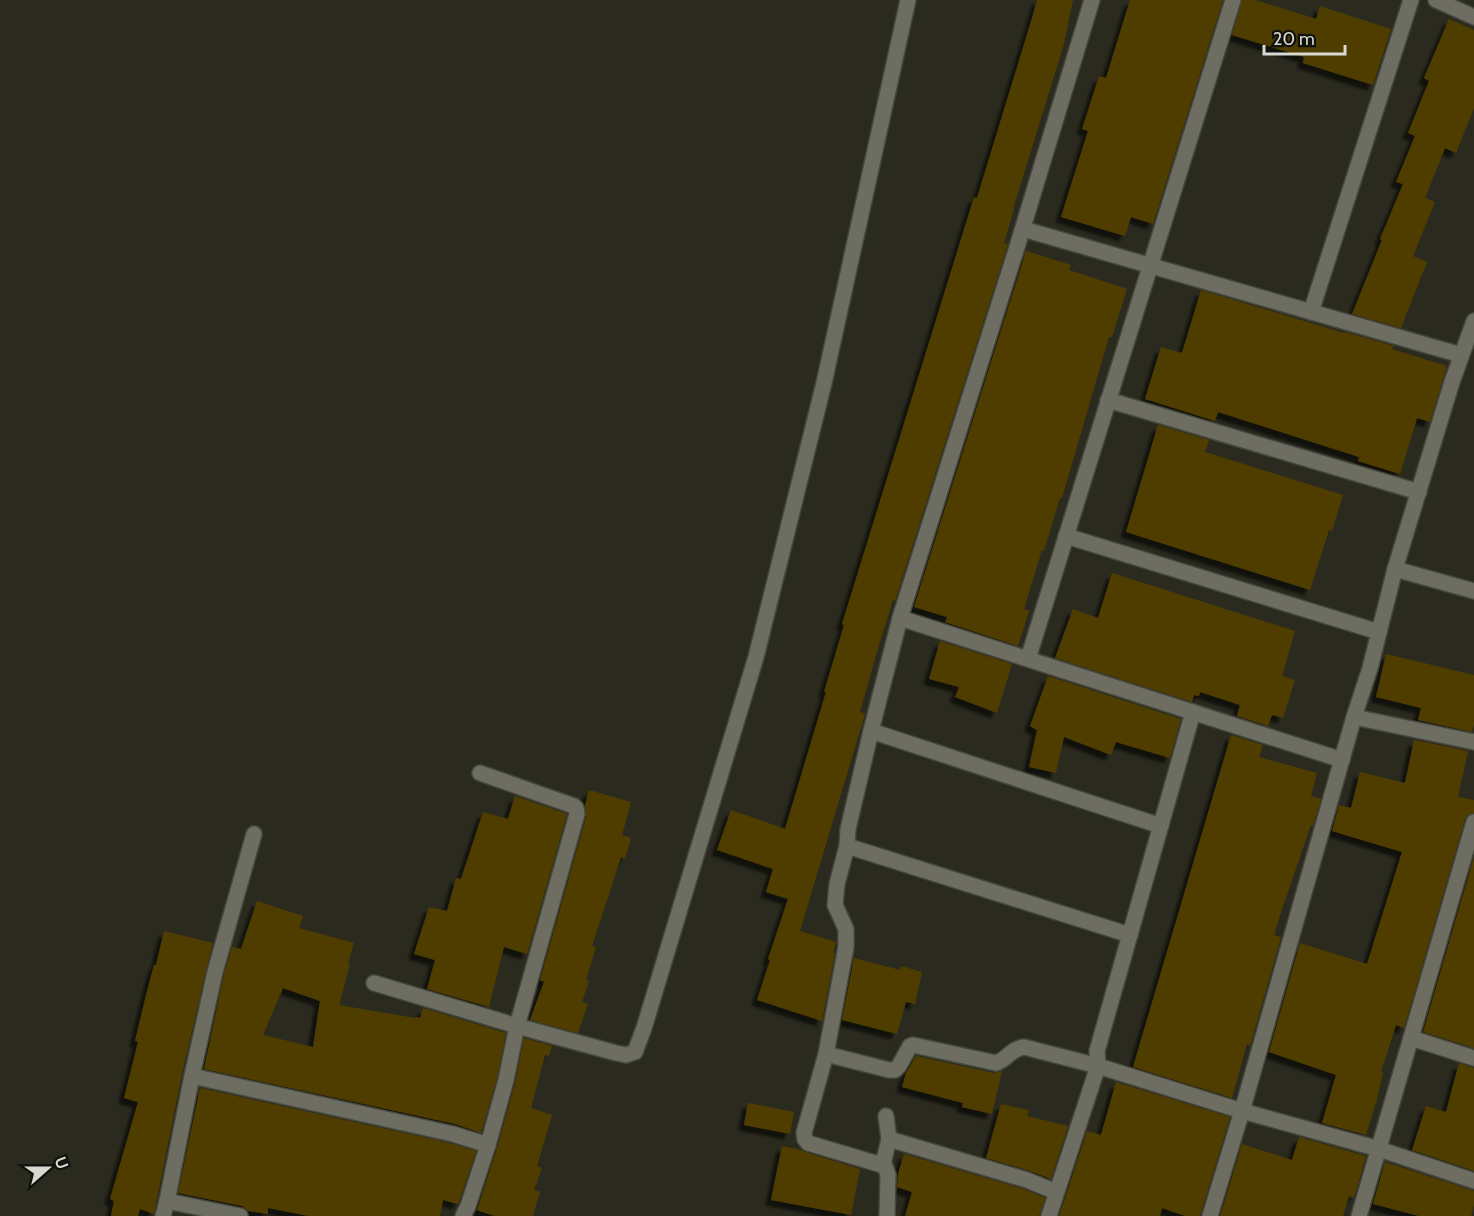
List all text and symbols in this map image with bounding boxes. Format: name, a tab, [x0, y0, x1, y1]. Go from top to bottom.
scale bar	[1264, 18, 1345, 56]
text: 20 m	[1273, 28, 1315, 50]
north arrow	[18, 1138, 78, 1198]
text: U	[51, 1154, 72, 1172]

